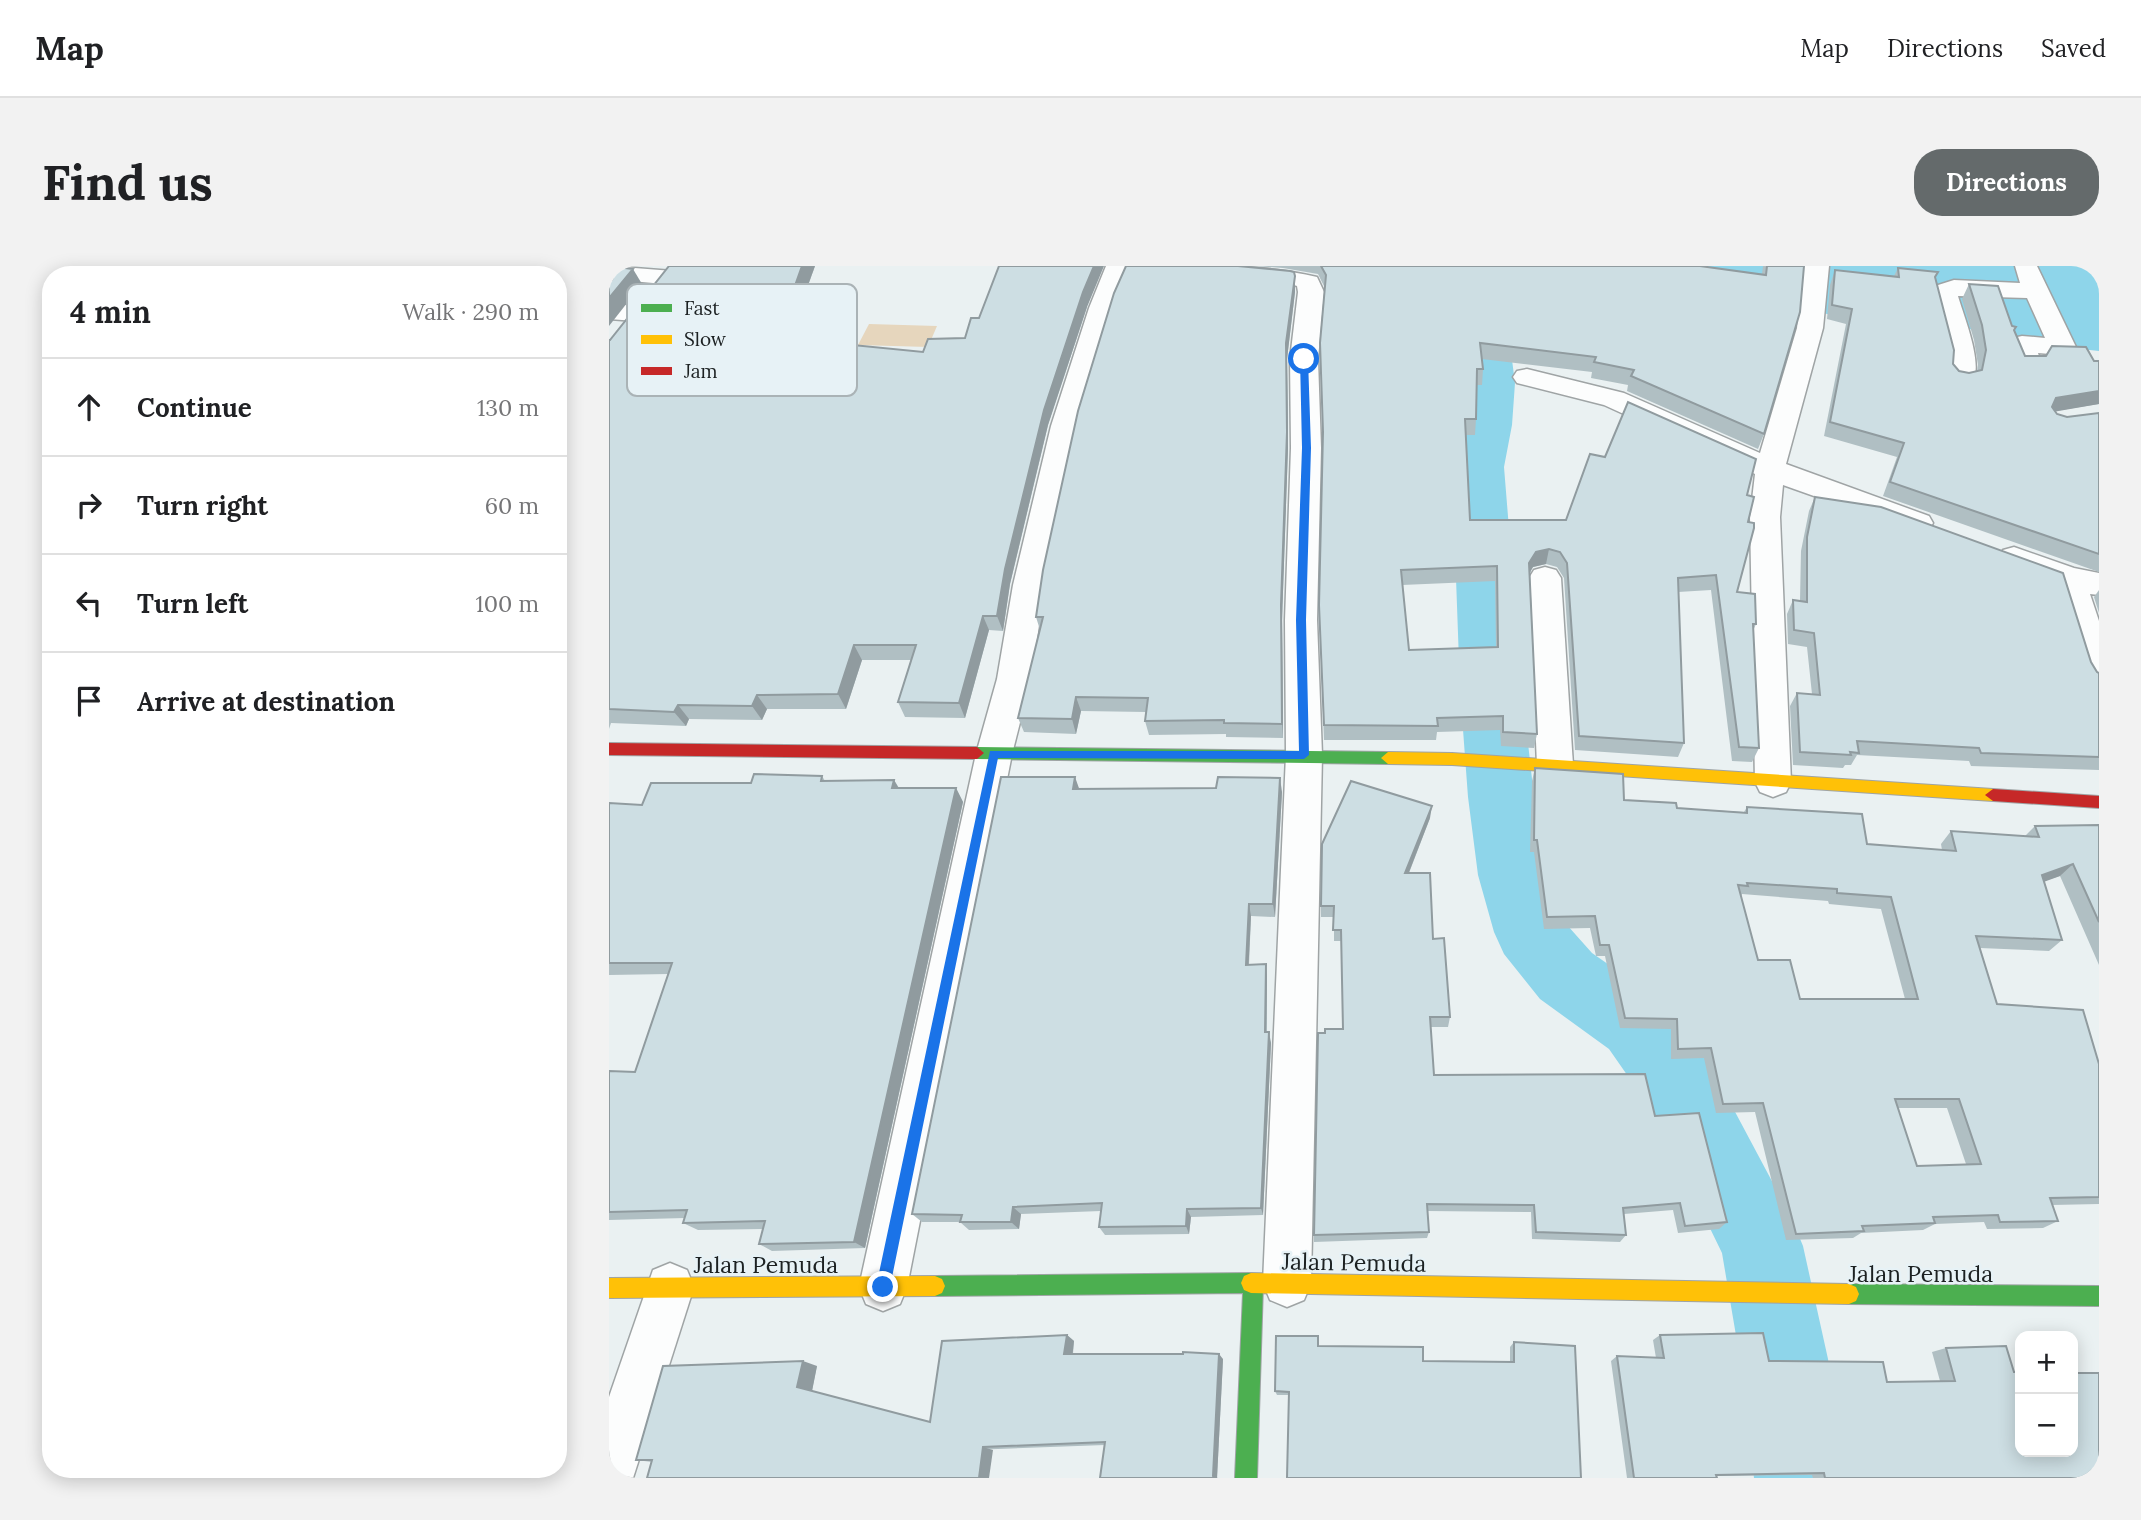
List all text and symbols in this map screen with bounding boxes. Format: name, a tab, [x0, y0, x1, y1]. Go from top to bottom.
text: Map	[35, 27, 104, 69]
text: Map	[1800, 33, 1849, 64]
text: Directions	[1887, 33, 2003, 64]
text: Saved	[2041, 33, 2106, 64]
button: Directions	[1914, 149, 2099, 216]
text: Find us	[42, 151, 213, 213]
legend	[627, 284, 857, 396]
text: 4 min	[70, 293, 151, 331]
text: Fast	[684, 296, 720, 320]
text: Walk · 290 m	[402, 297, 539, 326]
text: Slow	[684, 327, 727, 351]
route start	[1288, 343, 1319, 374]
text: Jam	[683, 359, 718, 383]
icon: ahead	[70, 388, 108, 426]
text: Continue	[137, 391, 252, 424]
text: 130 m	[477, 393, 539, 422]
icon: right	[70, 486, 108, 524]
text: Turn right	[137, 489, 268, 522]
text: 60 m	[485, 491, 539, 520]
icon: left	[70, 584, 108, 622]
text: Turn left	[137, 587, 248, 620]
text: 100 m	[475, 589, 539, 618]
icon: arrive	[70, 682, 108, 720]
text: Arrive at destination	[137, 685, 395, 718]
street label: Jalan Pemuda	[1281, 1246, 1427, 1278]
street label: Jalan Pemuda	[693, 1250, 838, 1279]
street label: Jalan Pemuda	[1848, 1259, 1993, 1288]
route end	[867, 1271, 898, 1302]
map controls	[2015, 1331, 2078, 1457]
button: +	[2015, 1331, 2078, 1394]
button: −	[2015, 1394, 2078, 1457]

